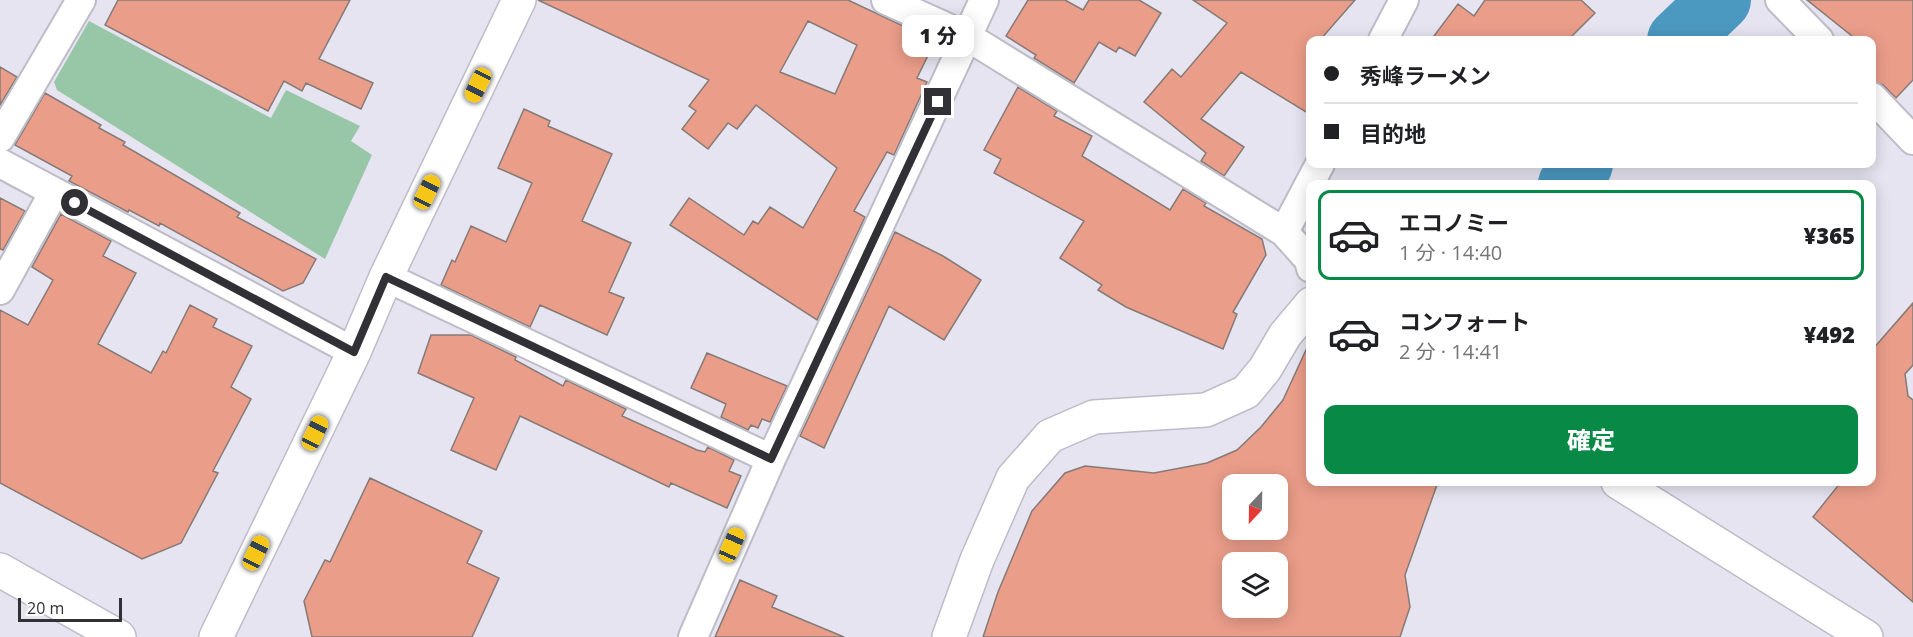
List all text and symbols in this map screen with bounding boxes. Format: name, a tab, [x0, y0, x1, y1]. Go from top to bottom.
callout: 1 分	[902, 15, 974, 57]
text: 1 分	[920, 22, 956, 49]
text: 秀峰ラーメン	[1360, 60, 1491, 90]
car	[462, 65, 494, 105]
route end	[924, 88, 951, 115]
text: 目的地	[1360, 118, 1426, 148]
car	[411, 172, 443, 212]
route start	[61, 189, 88, 216]
text: エコノミー	[1399, 207, 1509, 237]
icon: car	[1327, 208, 1381, 262]
text: ¥365	[1803, 220, 1855, 250]
text: 1 分 · 14:40	[1399, 239, 1502, 266]
text: コンフォート	[1399, 306, 1530, 336]
icon: car	[1327, 307, 1381, 361]
text: ¥492	[1803, 319, 1855, 349]
text: 2 分 · 14:41	[1399, 338, 1502, 365]
button: 確定	[1324, 405, 1858, 474]
car	[299, 413, 331, 453]
north arrow	[1222, 474, 1288, 540]
map controls	[1222, 474, 1288, 618]
car	[716, 525, 748, 565]
car	[240, 533, 272, 573]
button: layers	[1222, 552, 1288, 618]
scale bar	[18, 595, 122, 622]
text: 20 m	[27, 597, 64, 619]

